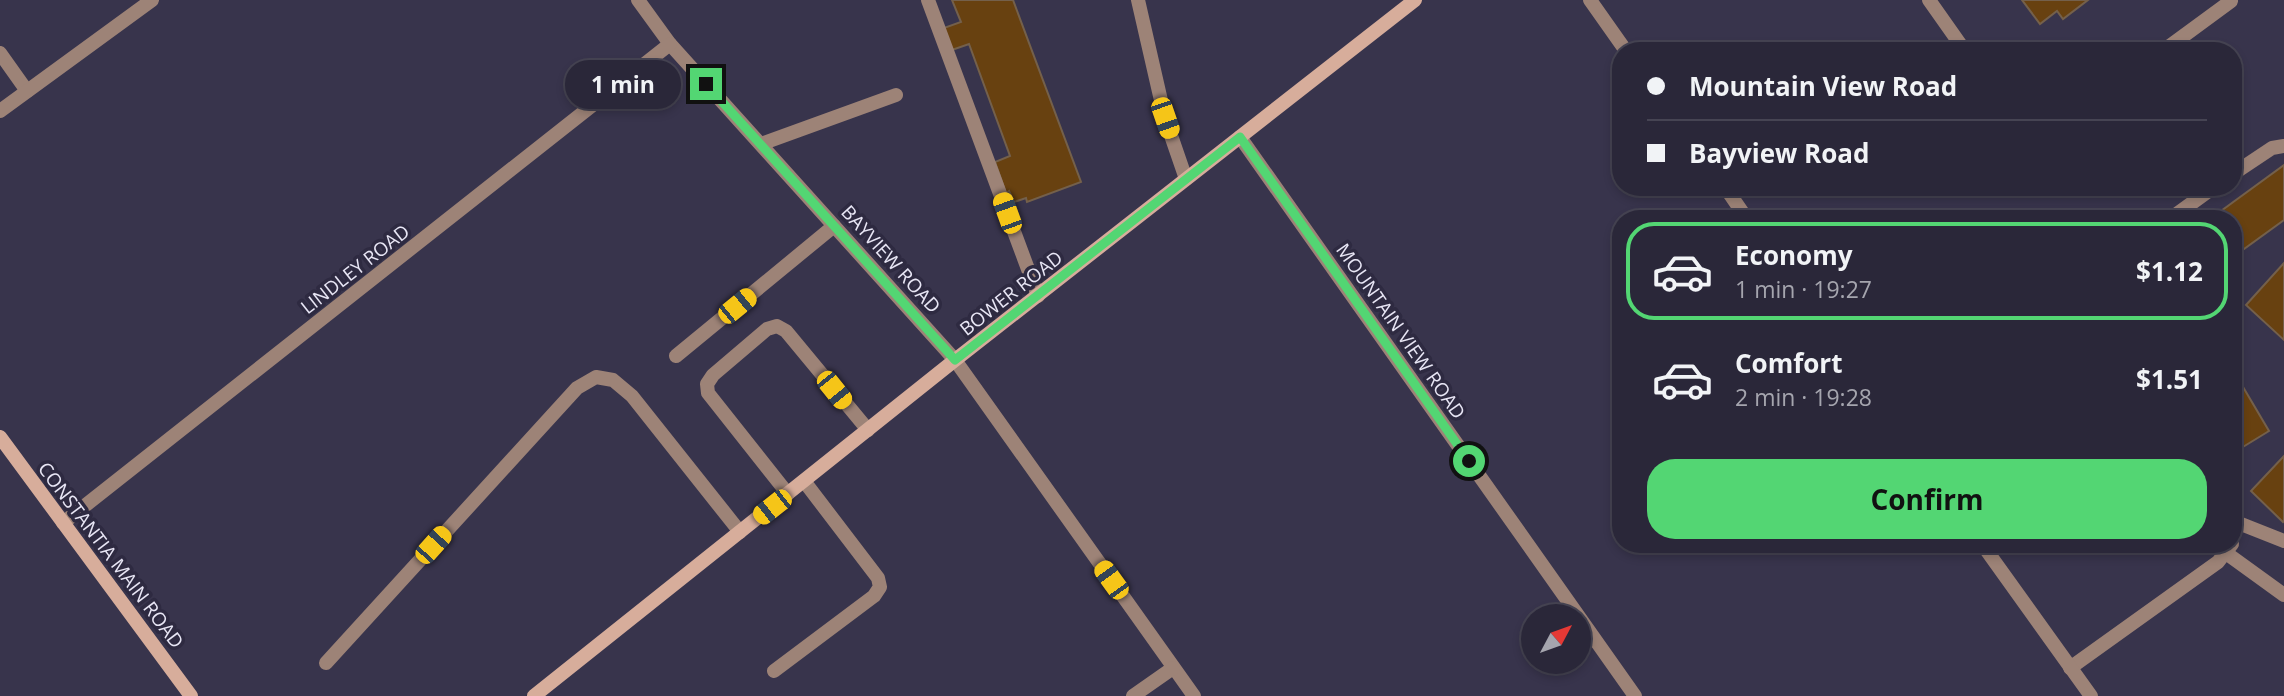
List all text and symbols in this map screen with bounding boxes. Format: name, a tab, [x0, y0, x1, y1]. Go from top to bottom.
callout: 1 min	[566, 60, 682, 108]
text: 1 min	[591, 68, 655, 100]
route end	[690, 68, 722, 100]
text: Mountain View Road	[1689, 68, 1957, 104]
car	[1149, 95, 1182, 141]
text: Bayview Road	[1689, 135, 1869, 171]
car	[990, 190, 1025, 236]
street label: BAYVIEW ROAD	[836, 199, 946, 319]
street label: LINDLEY ROAD	[295, 218, 415, 320]
text: Economy	[1735, 237, 1853, 273]
street label: MOUNTAIN VIEW ROAD	[1330, 238, 1472, 424]
icon: car	[1651, 240, 1714, 303]
street label: BOWER ROAD	[954, 245, 1068, 341]
text: $1.12	[2136, 253, 2203, 289]
text: 1 min · 19:27	[1735, 273, 1872, 305]
car	[715, 285, 760, 327]
text: Comfort	[1735, 345, 1842, 381]
icon: car	[1651, 348, 1714, 411]
text: $1.51	[2136, 361, 2203, 397]
car	[813, 367, 856, 413]
text: 2 min · 19:28	[1735, 381, 1872, 413]
route start	[1453, 445, 1485, 477]
street label: CONSTANTIA MAIN ROAD	[32, 457, 190, 653]
button: Confirm	[1647, 459, 2207, 539]
car	[749, 486, 796, 528]
car	[412, 522, 455, 568]
car	[1091, 557, 1132, 603]
north arrow	[1521, 604, 1591, 674]
map controls	[1521, 604, 1591, 674]

